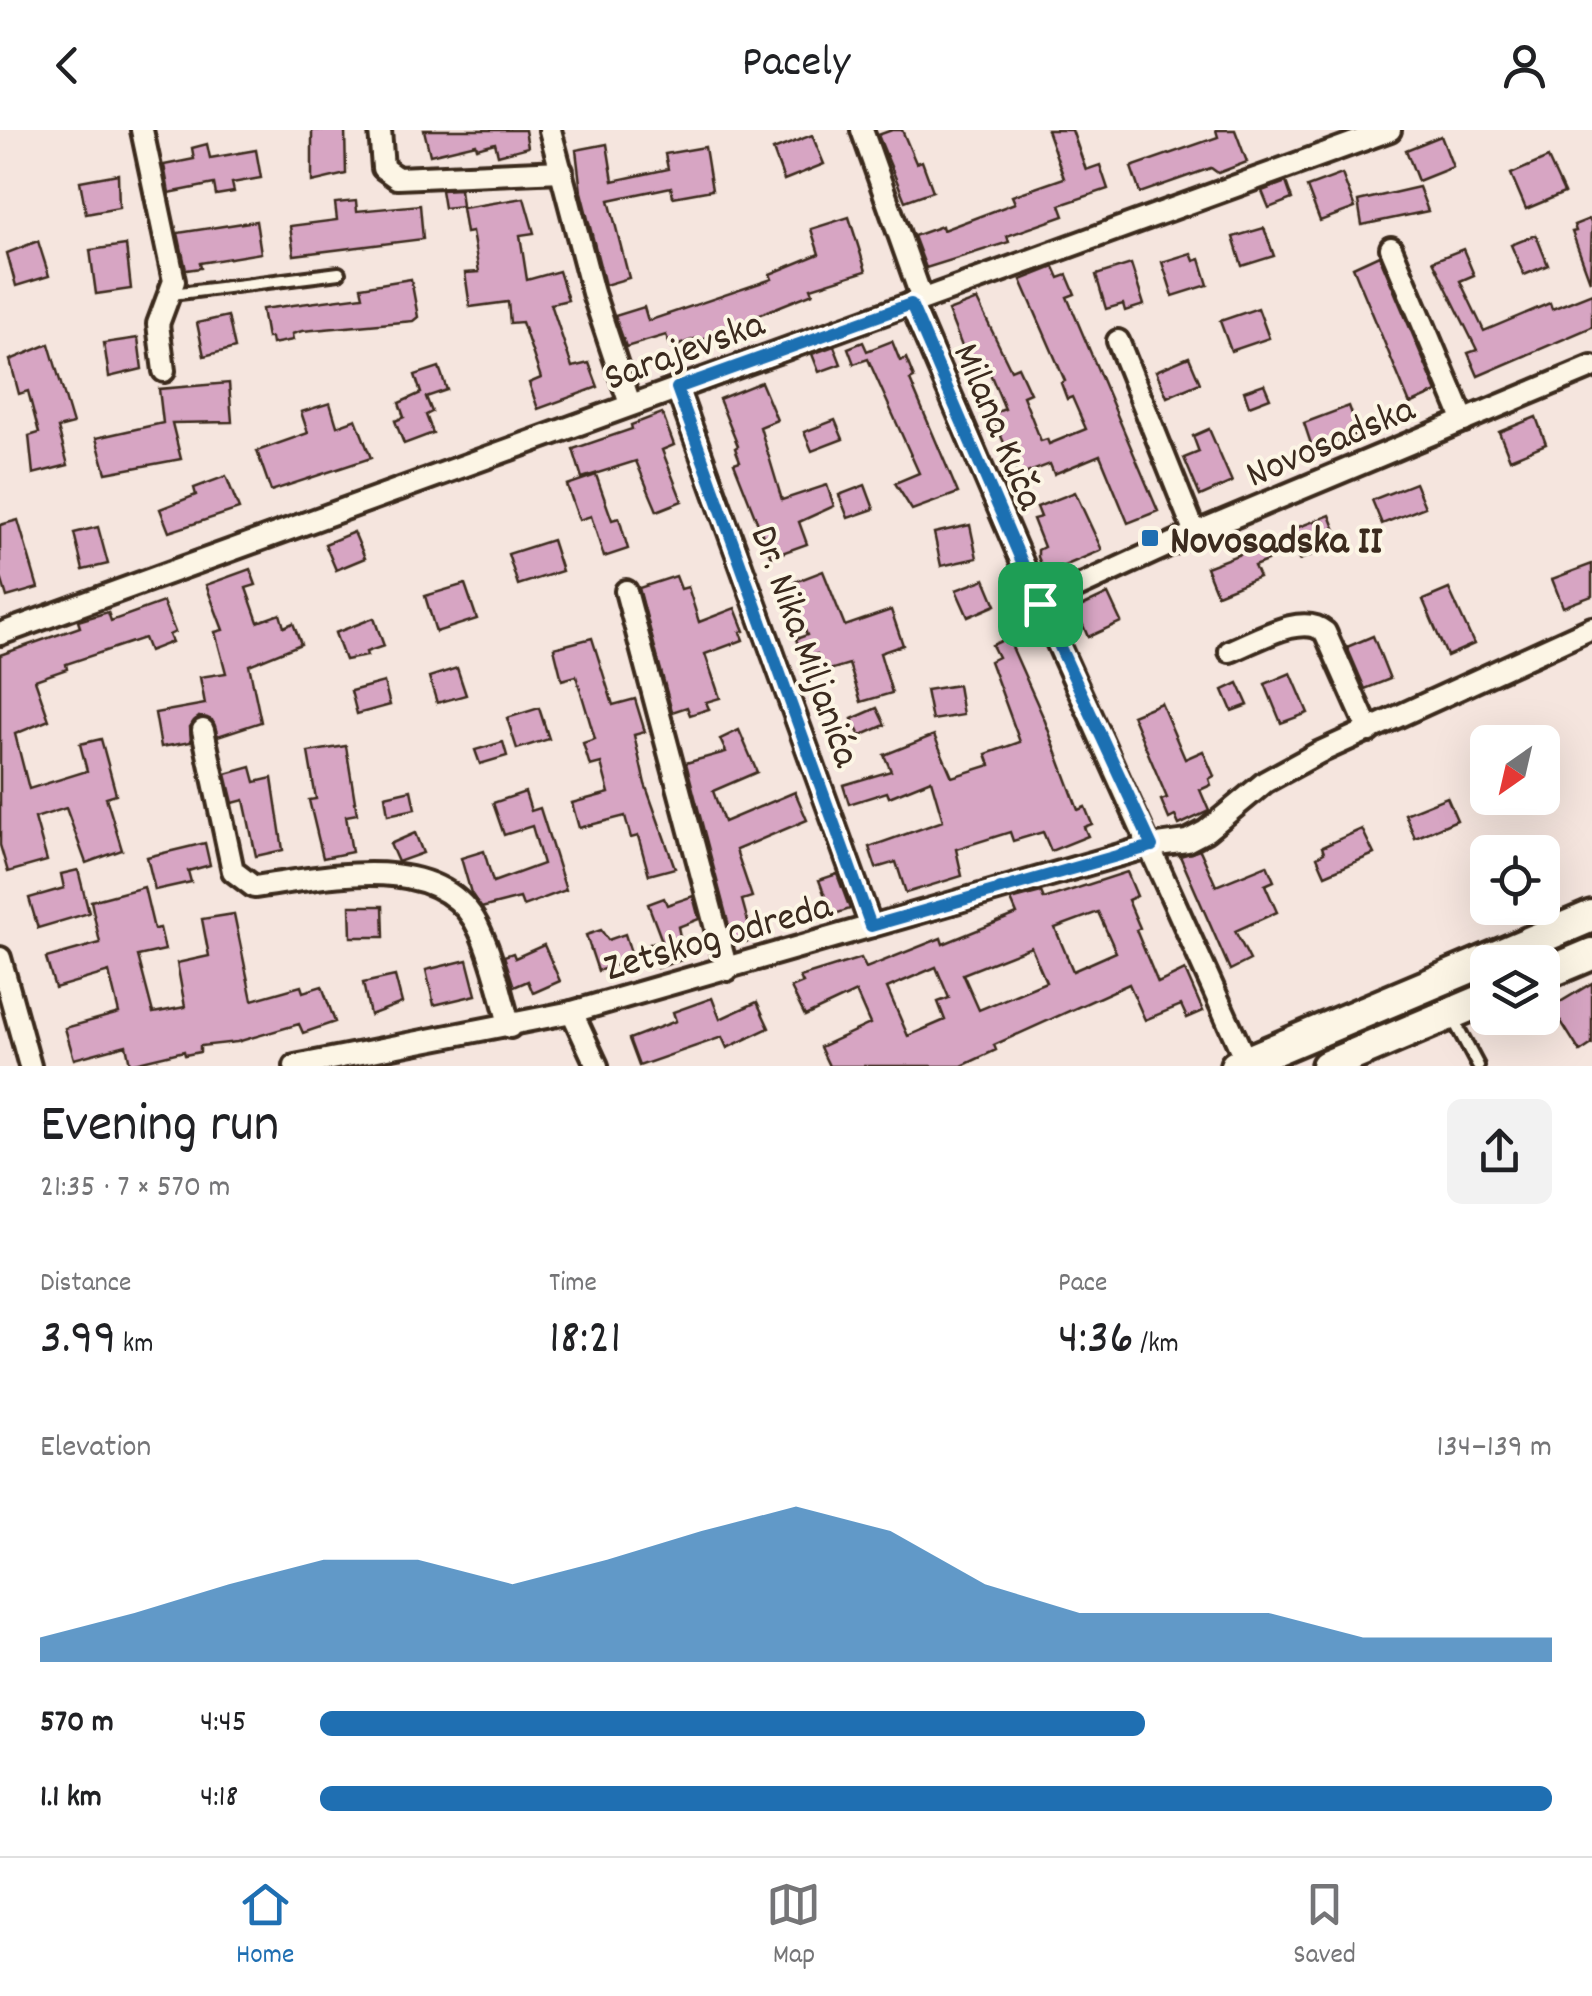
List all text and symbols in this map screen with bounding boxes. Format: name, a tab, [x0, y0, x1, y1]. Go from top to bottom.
text: Pacely	[742, 33, 850, 97]
icon: back	[40, 38, 95, 93]
icon: person	[1497, 38, 1552, 93]
street label: Sarajevska	[597, 298, 774, 409]
street label: Milana Kuča	[934, 335, 1056, 521]
street label: Novosadska	[1238, 383, 1426, 506]
place label: Novosadska II	[1170, 516, 1383, 573]
street label: Dr. Nika Miljanića	[732, 519, 872, 777]
marker: Novosadska II	[1139, 527, 1161, 549]
pin	[998, 562, 1083, 647]
icon: arrive	[1013, 577, 1068, 632]
north arrow	[1470, 725, 1560, 815]
map controls	[1470, 725, 1560, 1035]
button: locate	[1470, 835, 1560, 925]
street label: Zetskog odreda	[598, 880, 840, 1000]
button: layers	[1470, 945, 1560, 1035]
text: Evening run	[40, 1089, 279, 1168]
button: share	[1447, 1099, 1552, 1204]
text: 21:35 · 7 × 570 m	[40, 1166, 231, 1212]
text: Distance	[40, 1265, 131, 1305]
text: Time	[549, 1265, 597, 1305]
text: Pace	[1058, 1265, 1107, 1305]
text: 3.99	[40, 1305, 116, 1377]
text: 18:21	[549, 1305, 621, 1377]
text: 4:36	[1058, 1305, 1134, 1377]
text: km	[116, 1326, 153, 1366]
text: /km	[1134, 1326, 1179, 1366]
text: Elevation	[40, 1426, 151, 1472]
text: 134–139 m	[1436, 1426, 1552, 1472]
text: 570 m	[40, 1701, 114, 1747]
text: 4:45	[200, 1701, 247, 1747]
text: 1.1 km	[40, 1776, 102, 1822]
text: 4:18	[200, 1776, 238, 1822]
tab: Home	[236, 1877, 294, 1977]
tab: Map	[766, 1877, 821, 1977]
tab: Saved	[1293, 1877, 1356, 1977]

